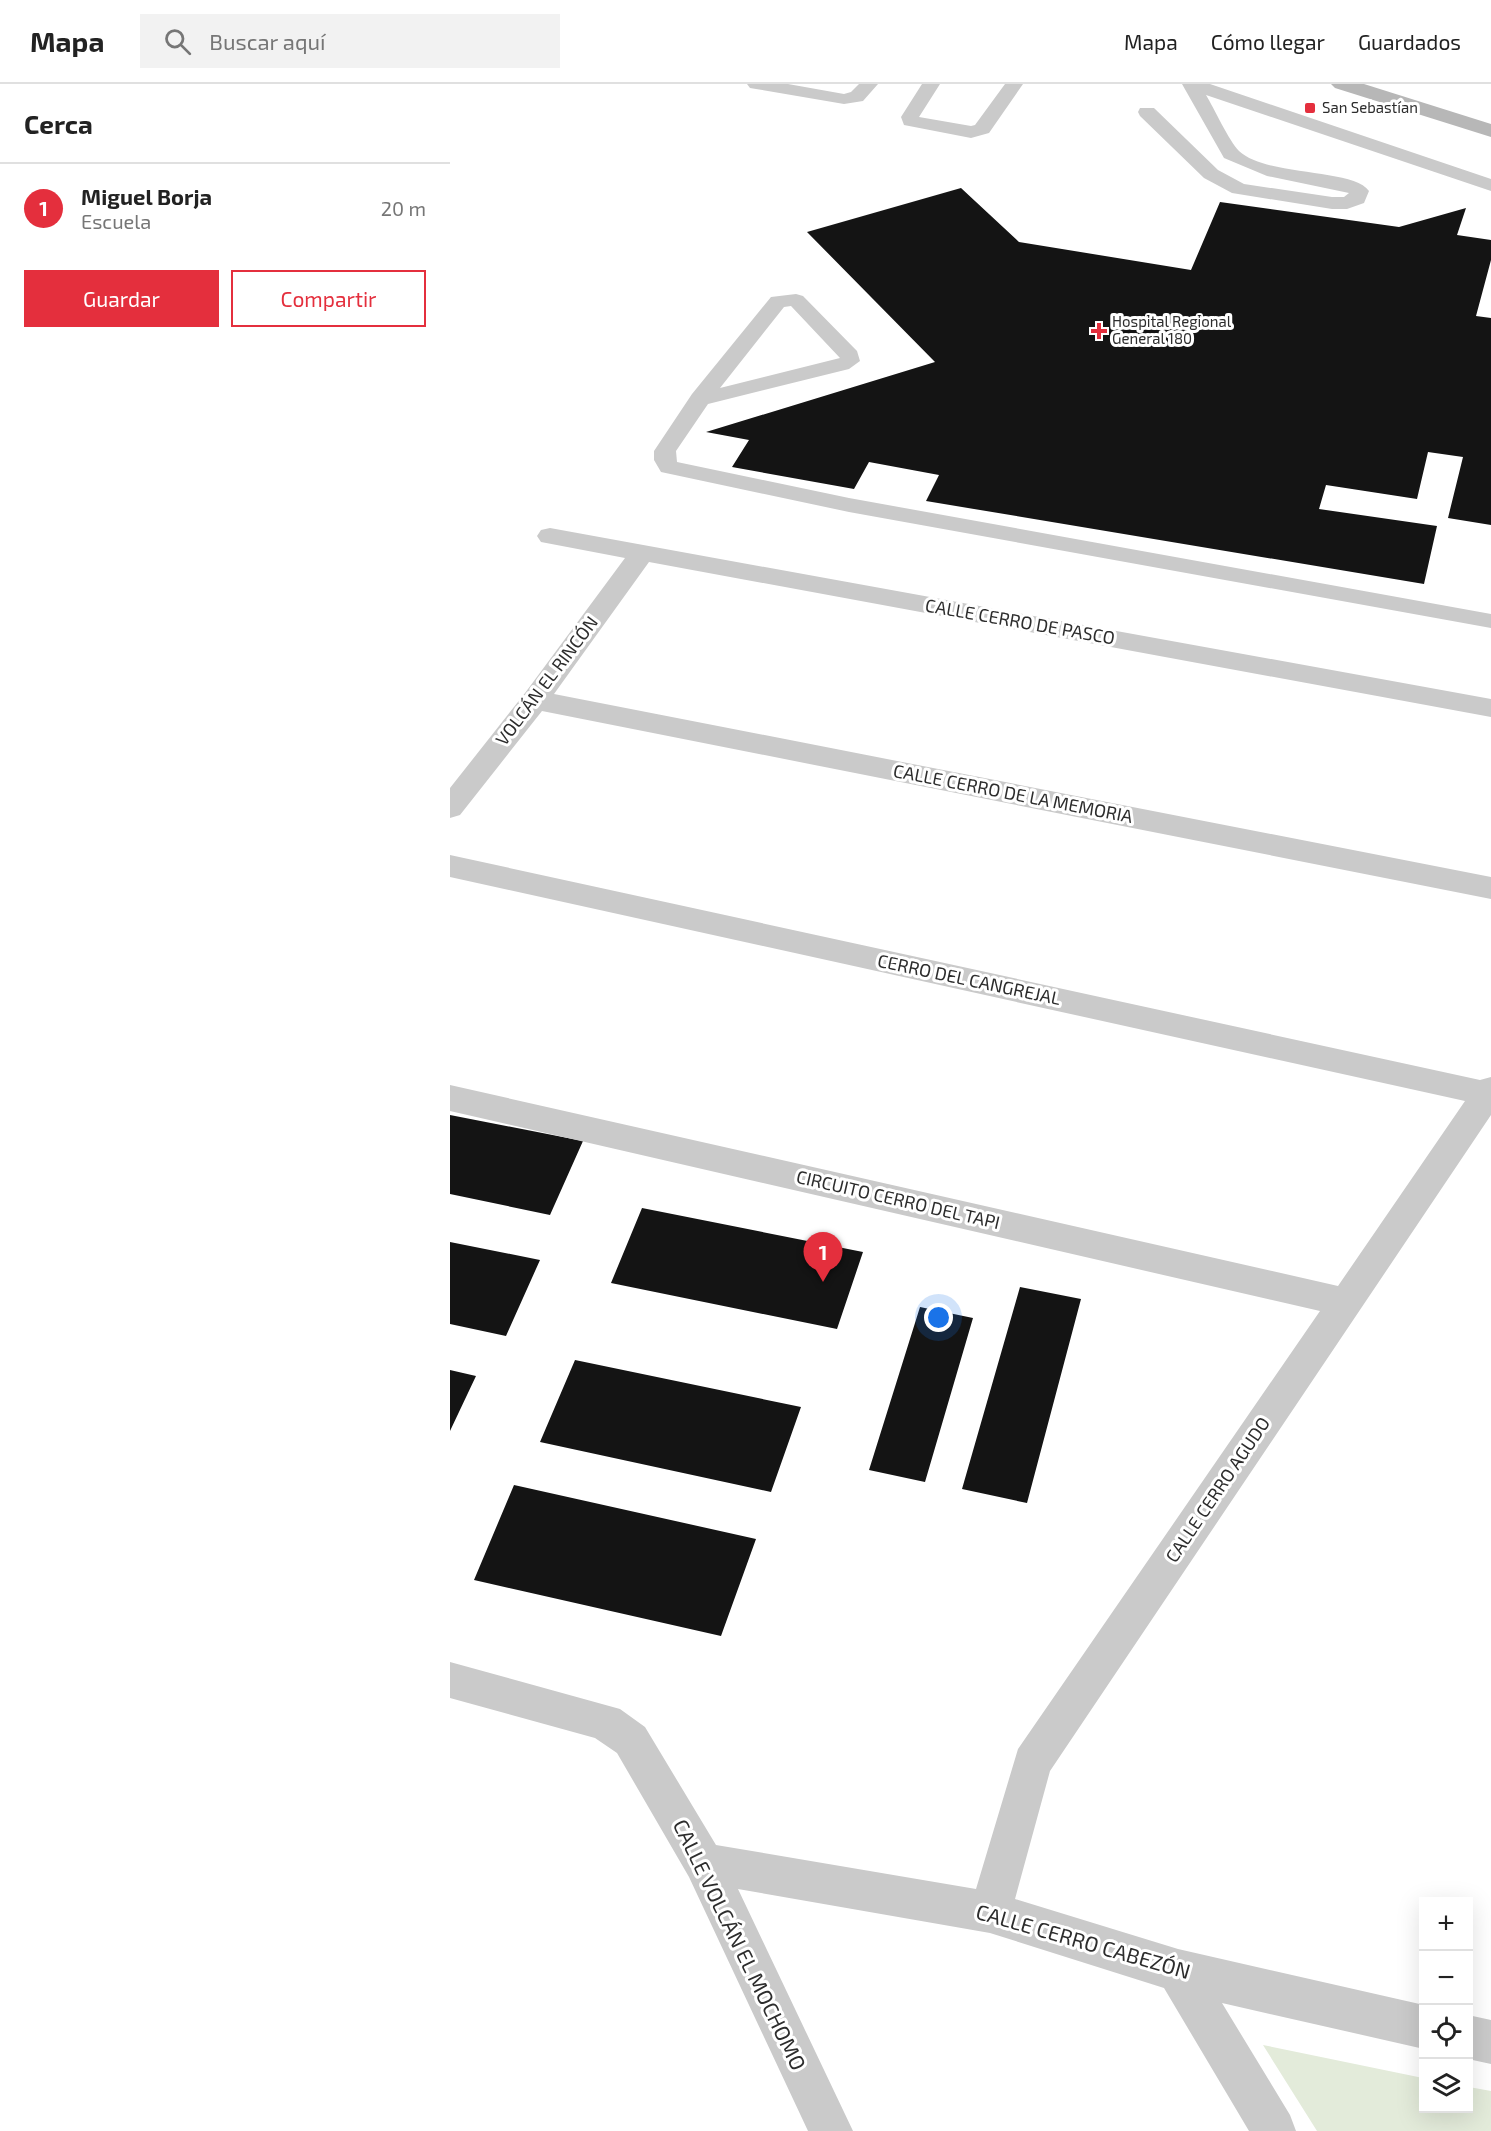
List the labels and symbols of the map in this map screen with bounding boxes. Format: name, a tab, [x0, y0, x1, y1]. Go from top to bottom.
place label: San Sebastían	[1322, 98, 1418, 116]
marker: San Sebastían	[1303, 101, 1317, 115]
place label: Hospital Regional General 180	[1112, 312, 1232, 347]
marker: Hospital Regional General 180	[1090, 322, 1108, 340]
street label: CALLE CERRO DE PASCO	[924, 594, 1117, 649]
street label: VOLCÁN EL RINCÓN	[490, 611, 602, 749]
street label: CALLE CERRO DE LA MEMORIA	[892, 759, 1136, 827]
street label: CERRO DEL CANGREJAL	[876, 949, 1063, 1009]
street label: CIRCUITO CERRO DEL TAPI	[794, 1165, 1002, 1233]
pin: 1	[804, 1232, 842, 1282]
your location	[924, 1303, 953, 1332]
street label: CALLE CERRO AGUDO	[1160, 1413, 1274, 1566]
street label: CALLE VOLCÁN EL MOCHOMO	[669, 1815, 812, 2074]
street label: CALLE CERRO CABEZÓN	[973, 1898, 1193, 1983]

